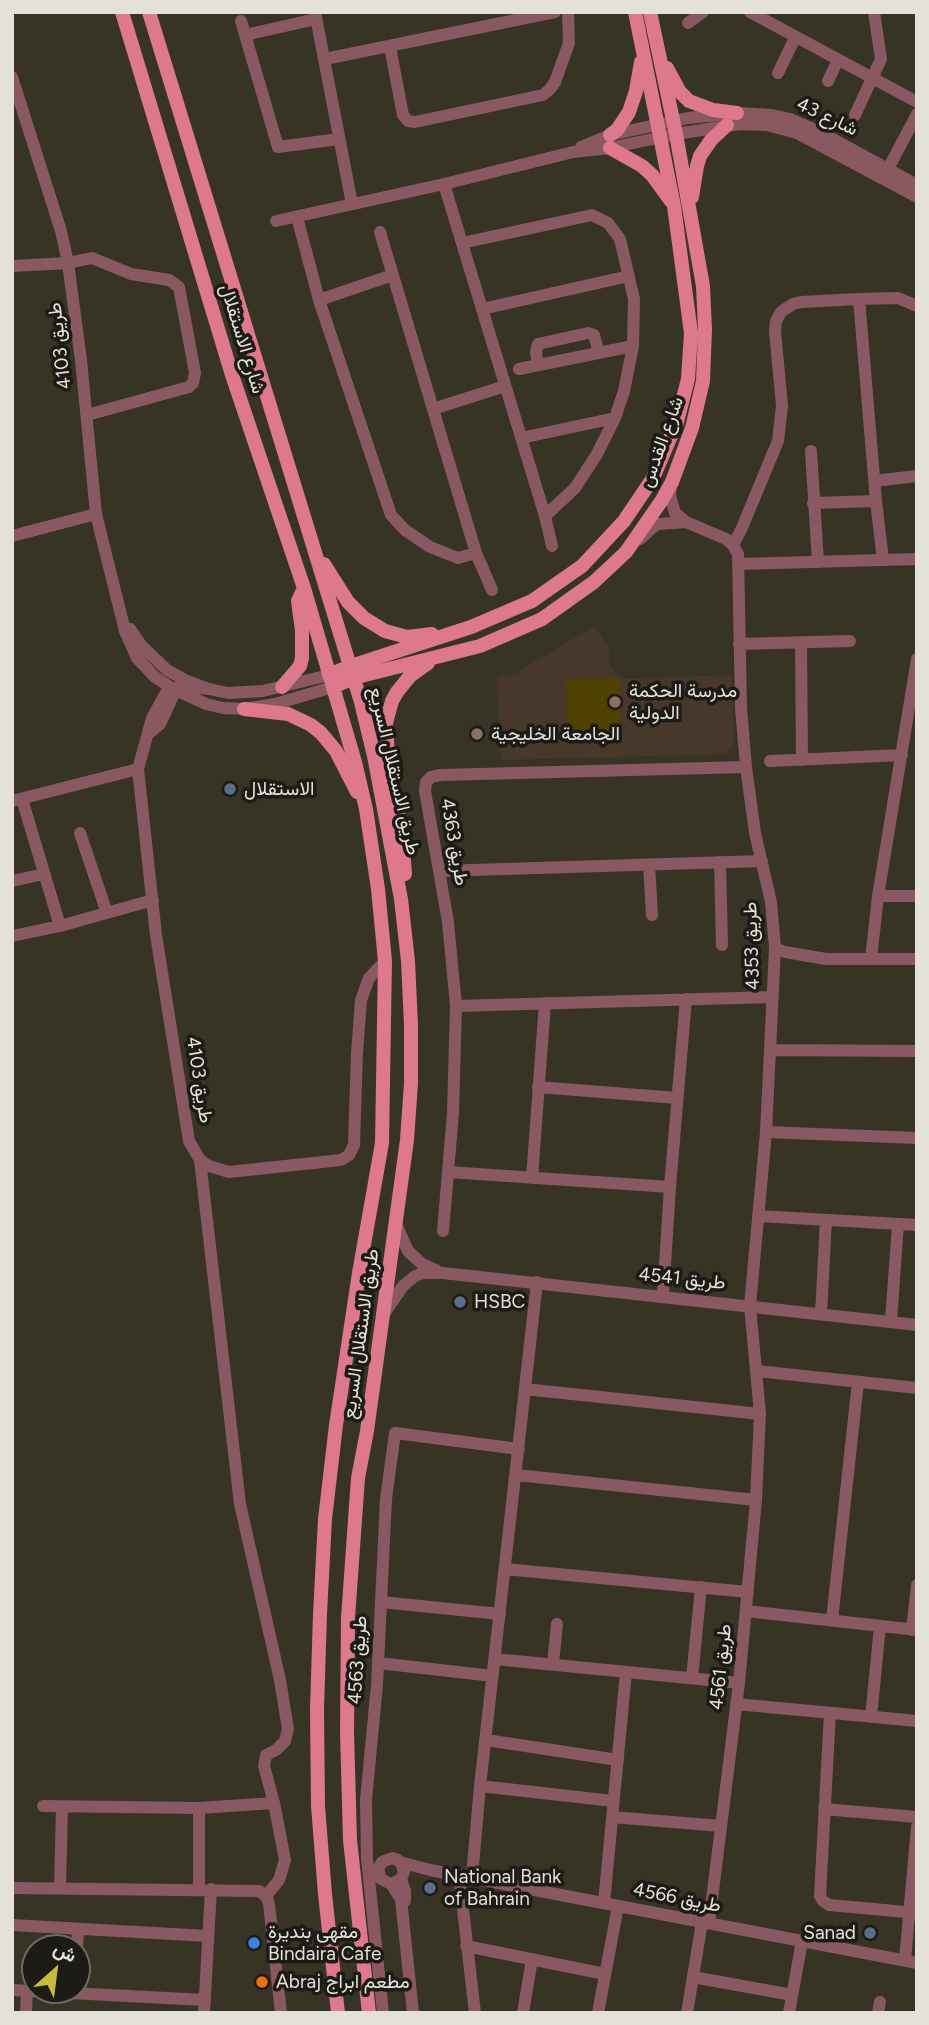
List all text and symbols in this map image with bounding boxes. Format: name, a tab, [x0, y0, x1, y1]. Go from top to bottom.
street label: شارع 43	[793, 93, 861, 141]
street label: شارع الاستقلال	[215, 281, 269, 397]
street label: طريق 4103	[43, 301, 77, 391]
street label: شارع القدس	[635, 394, 689, 490]
place label: مدرسة الحكمة الدولية	[629, 680, 737, 724]
street label: طريق الاستقلال السريع	[364, 685, 424, 857]
marker: مدرسة الحكمة الدولية	[607, 694, 623, 710]
place label: الجامعة الخليجية	[491, 723, 620, 745]
marker: الجامعة الخليجية	[469, 726, 485, 742]
place label: الاستقلال	[244, 778, 315, 800]
marker: الاستقلال	[222, 781, 238, 797]
street label: طريق 4363	[435, 797, 473, 887]
street label: طريق 4353	[739, 901, 765, 991]
street label: طريق 4103	[181, 1035, 217, 1125]
street label: طريق الاستقلال السريع	[338, 1247, 384, 1421]
street label: طريق 4541	[637, 1263, 727, 1295]
place label: HSBC	[474, 1291, 525, 1313]
marker: HSBC	[452, 1294, 468, 1310]
street label: طريق 4563	[344, 1615, 372, 1705]
street label: طريق 4561	[705, 1623, 737, 1711]
place label: National Bank of Bahrain	[444, 1866, 561, 1910]
street label: طريق 4566	[631, 1878, 723, 1918]
marker: National Bank of Bahrain	[422, 1880, 438, 1896]
place label: مقهى بنديرة Bindaira Cafe	[268, 1921, 381, 1965]
place label: Sanad	[803, 1922, 856, 1944]
marker: Sanad	[862, 1925, 878, 1941]
north arrow	[21, 1934, 91, 2004]
marker: مقهى بنديرة Bindaira Cafe	[246, 1935, 262, 1951]
text: ش	[50, 1936, 81, 1967]
place label: Abraj مطعم ابراج	[276, 1971, 410, 1993]
marker: Abraj مطعم ابراج	[254, 1974, 270, 1990]

